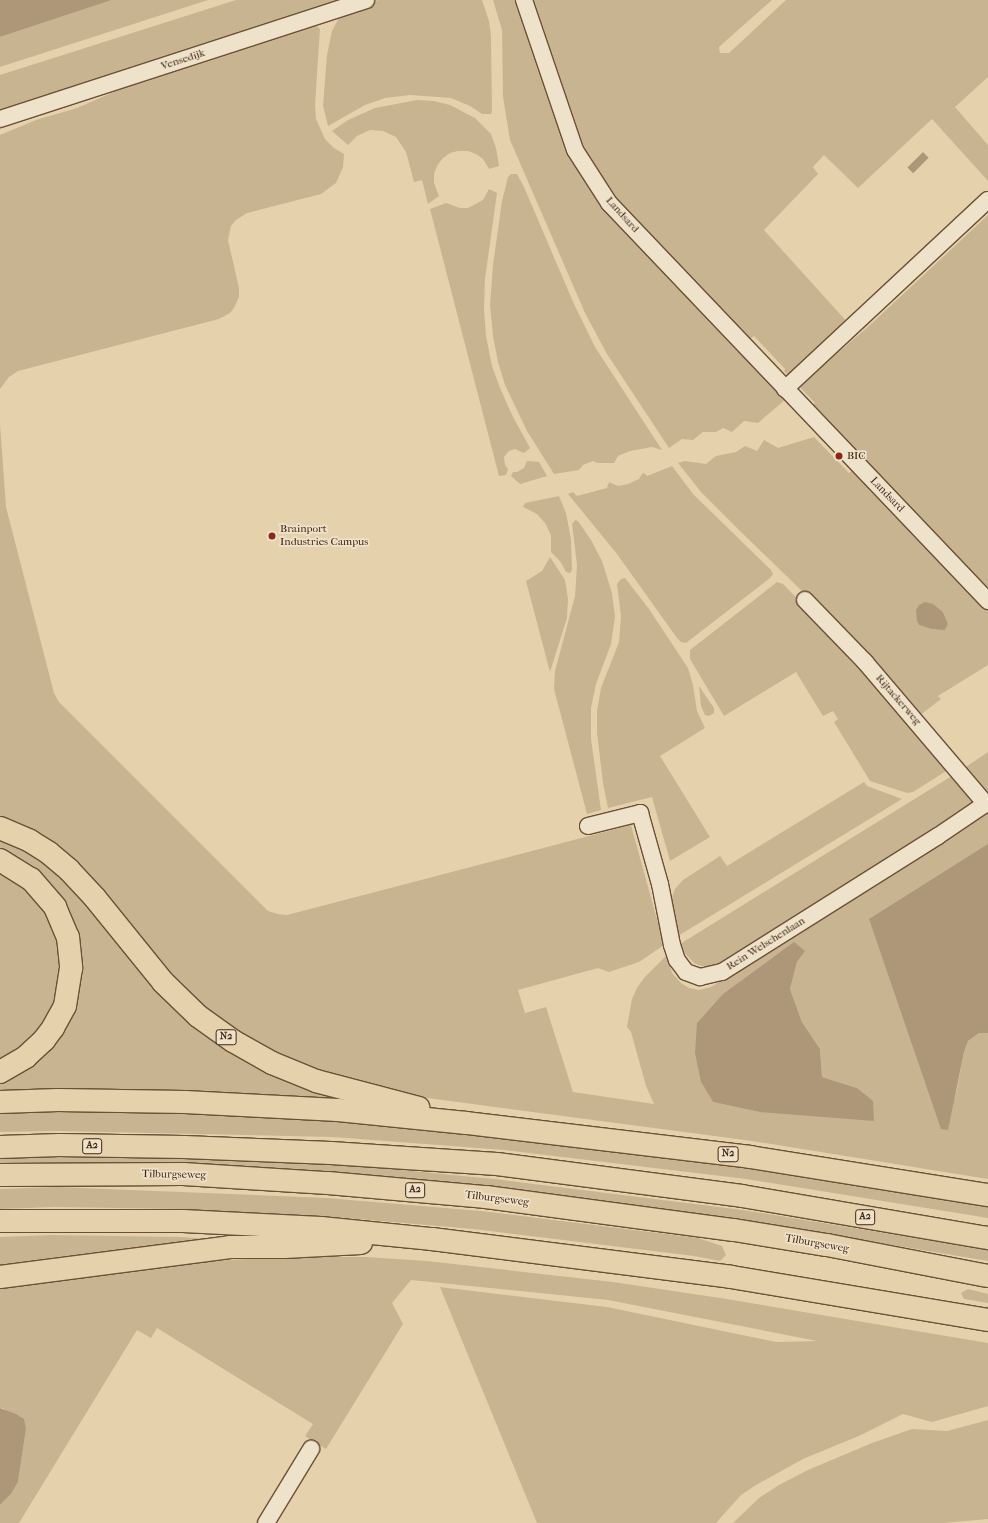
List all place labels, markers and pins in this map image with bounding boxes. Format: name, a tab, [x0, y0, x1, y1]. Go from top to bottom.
place label: BIC	[847, 449, 866, 463]
marker: BIC	[834, 451, 844, 461]
place label: Brainport Industries Campus	[280, 523, 368, 549]
marker: Brainport Industries Campus	[267, 531, 277, 541]

